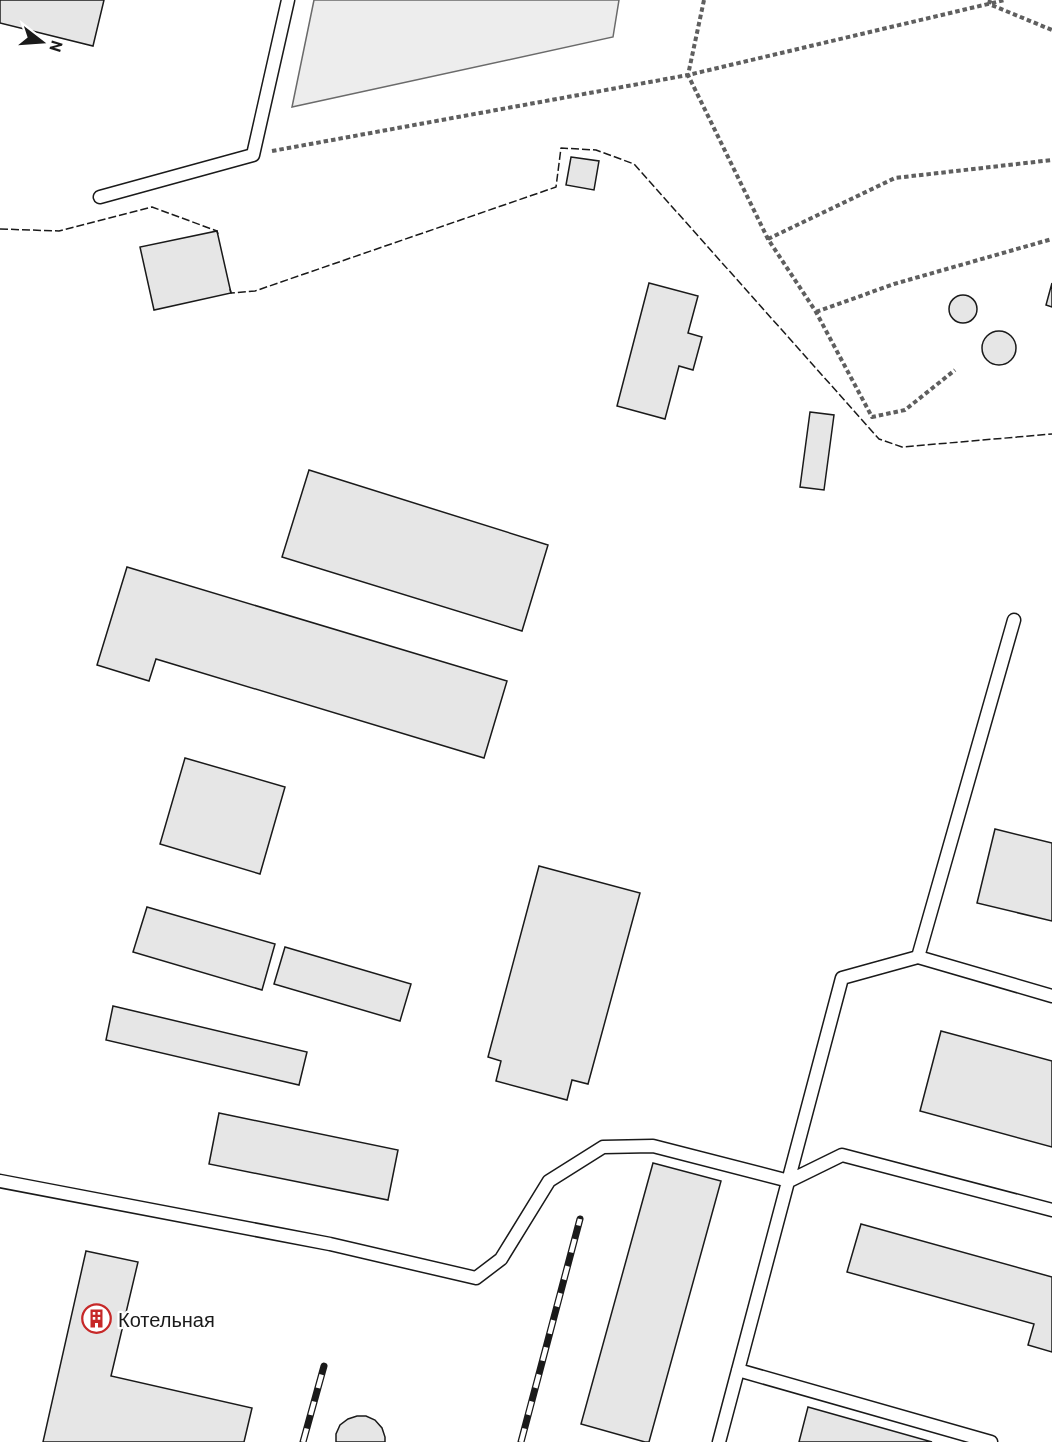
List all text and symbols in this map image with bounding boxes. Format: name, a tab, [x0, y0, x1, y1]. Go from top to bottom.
north arrow	[12, 12, 72, 72]
text: N	[46, 39, 67, 54]
building icon: Котельная	[81, 1303, 113, 1335]
place label: Котельная	[118, 1307, 215, 1331]

